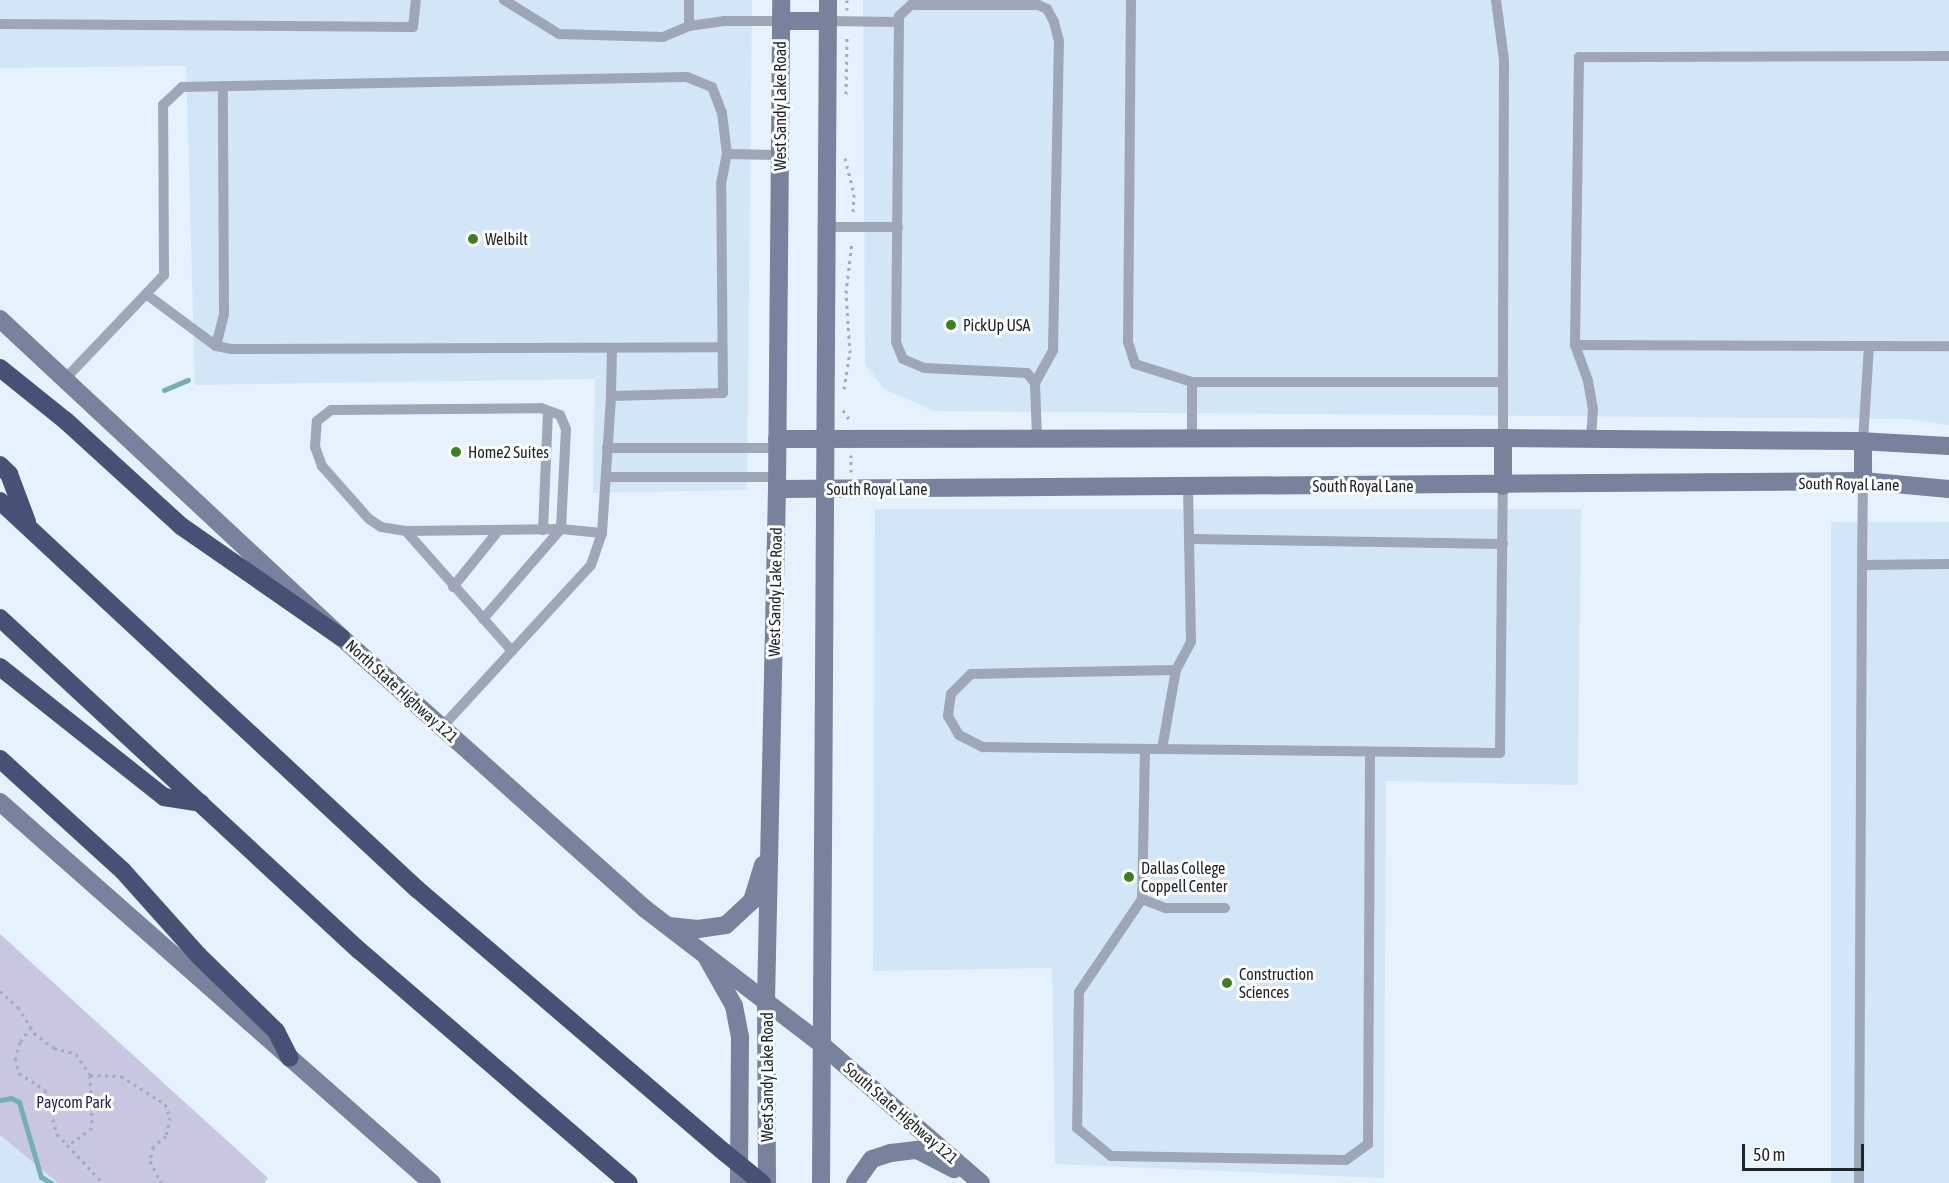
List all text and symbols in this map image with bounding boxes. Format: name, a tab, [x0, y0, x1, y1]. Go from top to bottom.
street label: West Sandy Lake Road	[770, 41, 790, 171]
place label: Welbilt	[485, 229, 528, 249]
marker: Welbilt	[466, 232, 480, 246]
place label: PickUp USA	[963, 315, 1030, 335]
marker: PickUp USA	[944, 318, 958, 332]
place label: Home2 Suites	[468, 442, 549, 462]
marker: Home2 Suites	[449, 445, 463, 459]
street label: South Royal Lane	[1798, 474, 1900, 494]
street label: South Royal Lane	[1313, 476, 1413, 496]
street label: South Royal Lane	[827, 479, 927, 499]
street label: West Sandy Lake Road	[764, 527, 786, 657]
street label: North State Highway 121	[342, 636, 462, 746]
place label: Dallas College Coppell Center	[1141, 858, 1227, 896]
marker: Dallas College Coppell Center	[1122, 870, 1136, 884]
place label: Construction Sciences	[1239, 964, 1314, 1002]
marker: Construction Sciences	[1220, 976, 1234, 990]
street label: West Sandy Lake Road	[757, 1012, 777, 1142]
street label: South State Highway 121	[840, 1058, 962, 1168]
park label: Paycom Park	[36, 1092, 112, 1112]
scale bar	[1745, 1132, 1866, 1170]
text: 50 m	[1753, 1144, 1785, 1165]

